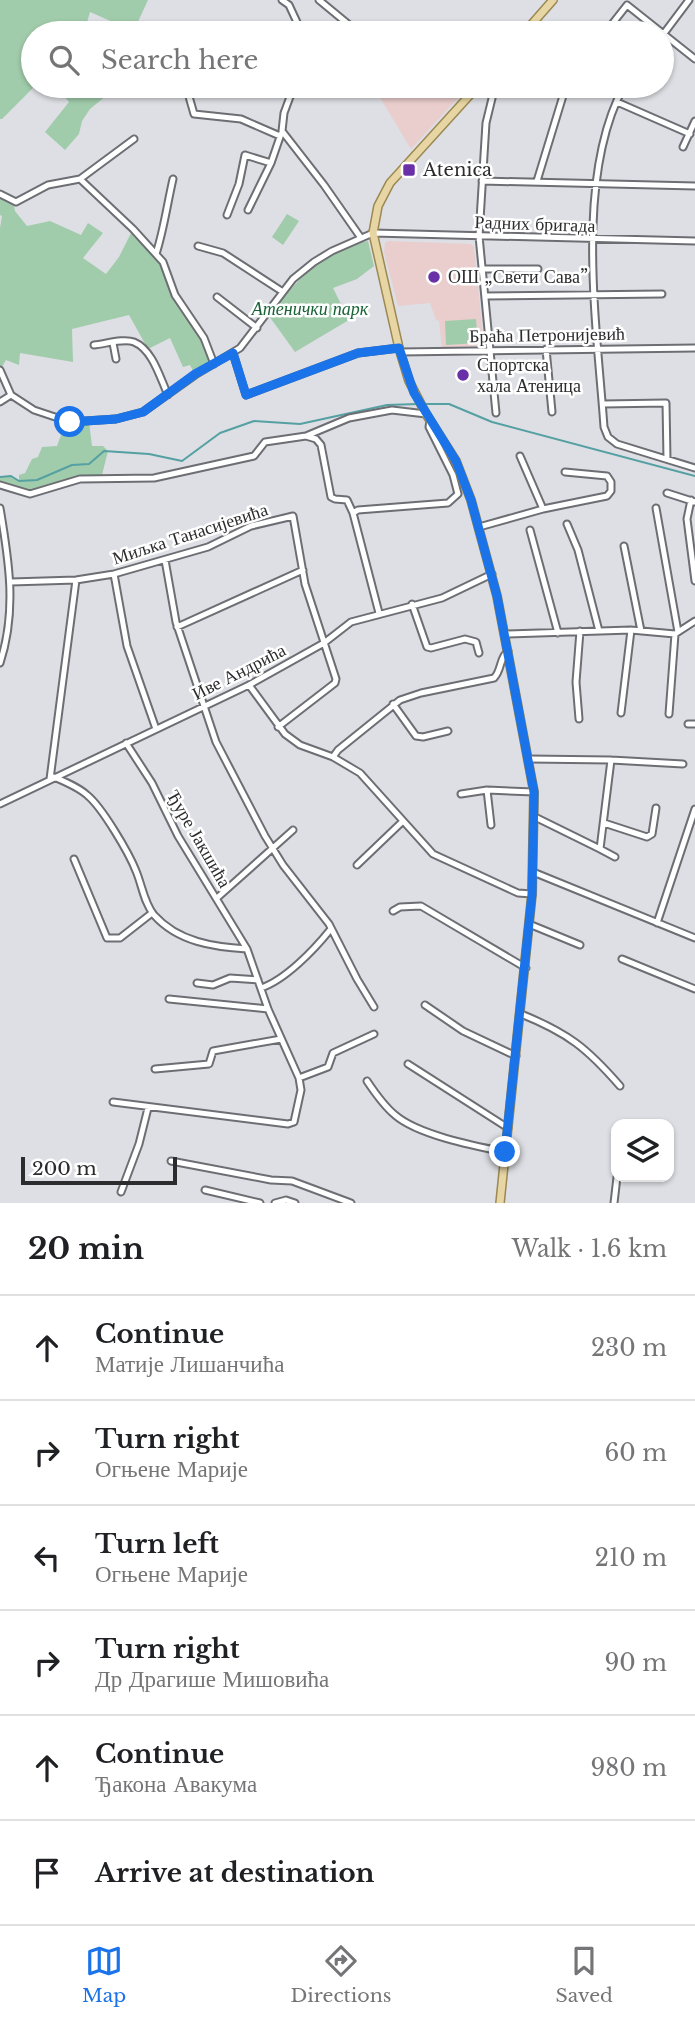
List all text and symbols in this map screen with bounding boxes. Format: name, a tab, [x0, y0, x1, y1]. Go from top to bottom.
search box	[21, 21, 674, 98]
icon: search	[45, 41, 83, 79]
text: Search here	[101, 44, 258, 76]
place label: Atenica	[422, 159, 492, 181]
marker: Atenica	[401, 162, 417, 178]
street label: Радних бригада	[474, 211, 596, 237]
place label: ОШ „Свети Сава”	[448, 266, 588, 288]
marker: ОШ „Свети Сава”	[426, 269, 442, 285]
park label: Атенички парк	[251, 298, 369, 320]
street label: Браћа Петронијевић	[469, 323, 625, 347]
place label: Спортска хала Атеница	[477, 354, 581, 397]
marker: Спортска хала Атеница	[455, 367, 471, 383]
route start	[54, 406, 85, 437]
street label: Миљка Танасијевића	[109, 498, 271, 570]
street label: Иве Андрића	[189, 639, 289, 705]
street label: Ђуре Јакшића	[162, 786, 236, 892]
map controls	[611, 1119, 674, 1182]
button: layers	[611, 1119, 674, 1182]
route end	[489, 1136, 520, 1167]
scale bar	[21, 1154, 177, 1186]
text: 200 m	[32, 1157, 97, 1180]
text: 20 min	[28, 1230, 144, 1267]
text: Walk · 1.6 km	[512, 1235, 667, 1263]
text: Continue	[95, 1318, 224, 1350]
icon: ahead	[28, 1329, 66, 1367]
text: 230 m	[591, 1334, 667, 1362]
text: Матије Лишанчића	[95, 1350, 284, 1378]
text: Turn right	[95, 1423, 240, 1455]
icon: right	[28, 1434, 66, 1472]
text: 60 m	[605, 1439, 667, 1467]
text: Огњене Марије	[95, 1455, 248, 1483]
text: Turn left	[95, 1528, 219, 1560]
icon: left	[28, 1539, 66, 1577]
text: 210 m	[595, 1544, 667, 1572]
text: Огњене Марије	[95, 1560, 248, 1588]
text: Turn right	[95, 1633, 240, 1665]
icon: right	[28, 1644, 66, 1682]
text: 90 m	[605, 1649, 667, 1677]
text: Др Драгише Мишовића	[95, 1665, 329, 1693]
text: Continue	[95, 1738, 224, 1770]
icon: ahead	[28, 1749, 66, 1787]
text: 980 m	[591, 1754, 667, 1782]
text: Ђакона Авакума	[95, 1770, 257, 1798]
icon: arrive	[28, 1854, 66, 1892]
text: Arrive at destination	[95, 1857, 375, 1889]
tab: Map	[82, 1942, 126, 2007]
tab: Directions	[290, 1942, 391, 2007]
tab: Saved	[556, 1942, 613, 2007]

